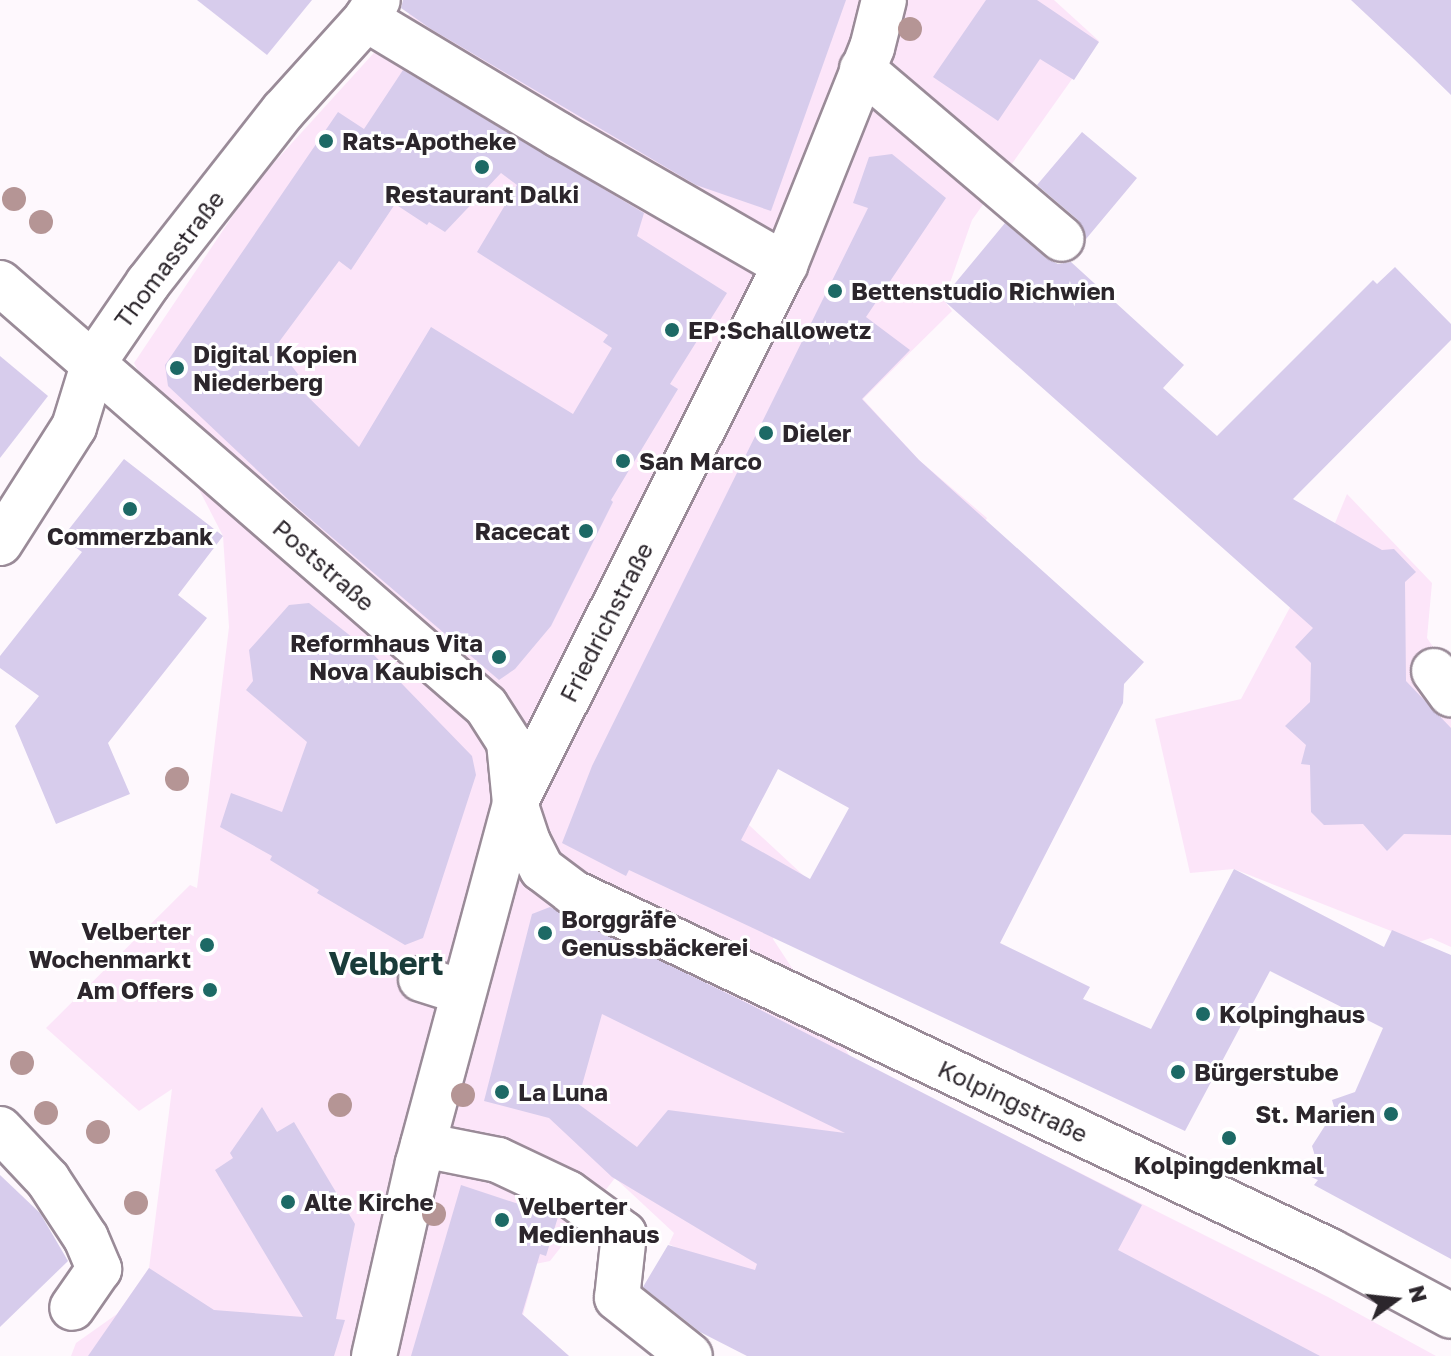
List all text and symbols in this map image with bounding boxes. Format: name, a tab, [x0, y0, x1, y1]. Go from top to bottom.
place label: Rats-Apotheke	[342, 127, 516, 155]
marker: Rats-Apotheke	[317, 132, 335, 150]
marker: Restaurant Dalki	[473, 158, 491, 176]
place label: Restaurant Dalki	[385, 180, 579, 208]
street label: Thomasstraße	[108, 185, 230, 333]
place label: Bettenstudio Richwien	[851, 277, 1115, 305]
marker: Bettenstudio Richwien	[826, 282, 844, 300]
place label: EP:Schallowetz	[688, 316, 871, 344]
marker: EP:Schallowetz	[663, 321, 681, 339]
place label: Digital Kopien Niederberg	[193, 340, 357, 396]
marker: Digital Kopien Niederberg	[168, 359, 186, 377]
place label: Dieler	[782, 419, 851, 447]
marker: Dieler	[757, 424, 775, 442]
place label: San Marco	[639, 447, 762, 475]
marker: San Marco	[614, 452, 632, 470]
marker: Commerzbank	[121, 500, 139, 518]
street label: Poststraße	[267, 513, 381, 617]
place label: Racecat	[474, 517, 570, 545]
place label: Commerzbank	[47, 522, 213, 550]
marker: Racecat	[577, 522, 595, 540]
street label: Friedrichstraße	[553, 537, 659, 707]
place label: Reformhaus Vita Nova Kaubisch	[290, 629, 483, 685]
marker: Reformhaus Vita Nova Kaubisch	[490, 648, 508, 666]
place label: Borggräfe Genussbäckerei	[561, 905, 748, 961]
place label: Velberter Wochenmarkt	[29, 917, 191, 973]
marker: Borggräfe Genussbäckerei	[536, 924, 554, 942]
marker: Velberter Wochenmarkt	[198, 936, 216, 954]
district label: Velbert	[329, 944, 443, 982]
place label: Am Offers	[77, 976, 194, 1004]
marker: Am Offers	[201, 981, 219, 999]
place label: Kolpinghaus	[1219, 1000, 1365, 1028]
marker: Kolpinghaus	[1194, 1005, 1212, 1023]
street label: Kolpingstraße	[934, 1054, 1092, 1148]
place label: Bürgerstube	[1194, 1058, 1339, 1086]
marker: Bürgerstube	[1169, 1063, 1187, 1081]
place label: La Luna	[518, 1078, 608, 1106]
marker: La Luna	[493, 1083, 511, 1101]
place label: St. Marien	[1255, 1100, 1375, 1128]
marker: St. Marien	[1382, 1105, 1400, 1123]
marker: Kolpingdenkmal	[1220, 1129, 1238, 1147]
place label: Kolpingdenkmal	[1134, 1151, 1324, 1179]
place label: Alte Kirche	[304, 1188, 434, 1216]
place label: Velberter Medienhaus	[518, 1192, 660, 1248]
marker: Alte Kirche	[279, 1193, 297, 1211]
marker: Velberter Medienhaus	[493, 1211, 511, 1229]
north arrow	[1355, 1260, 1435, 1340]
text: N	[1403, 1282, 1434, 1305]

